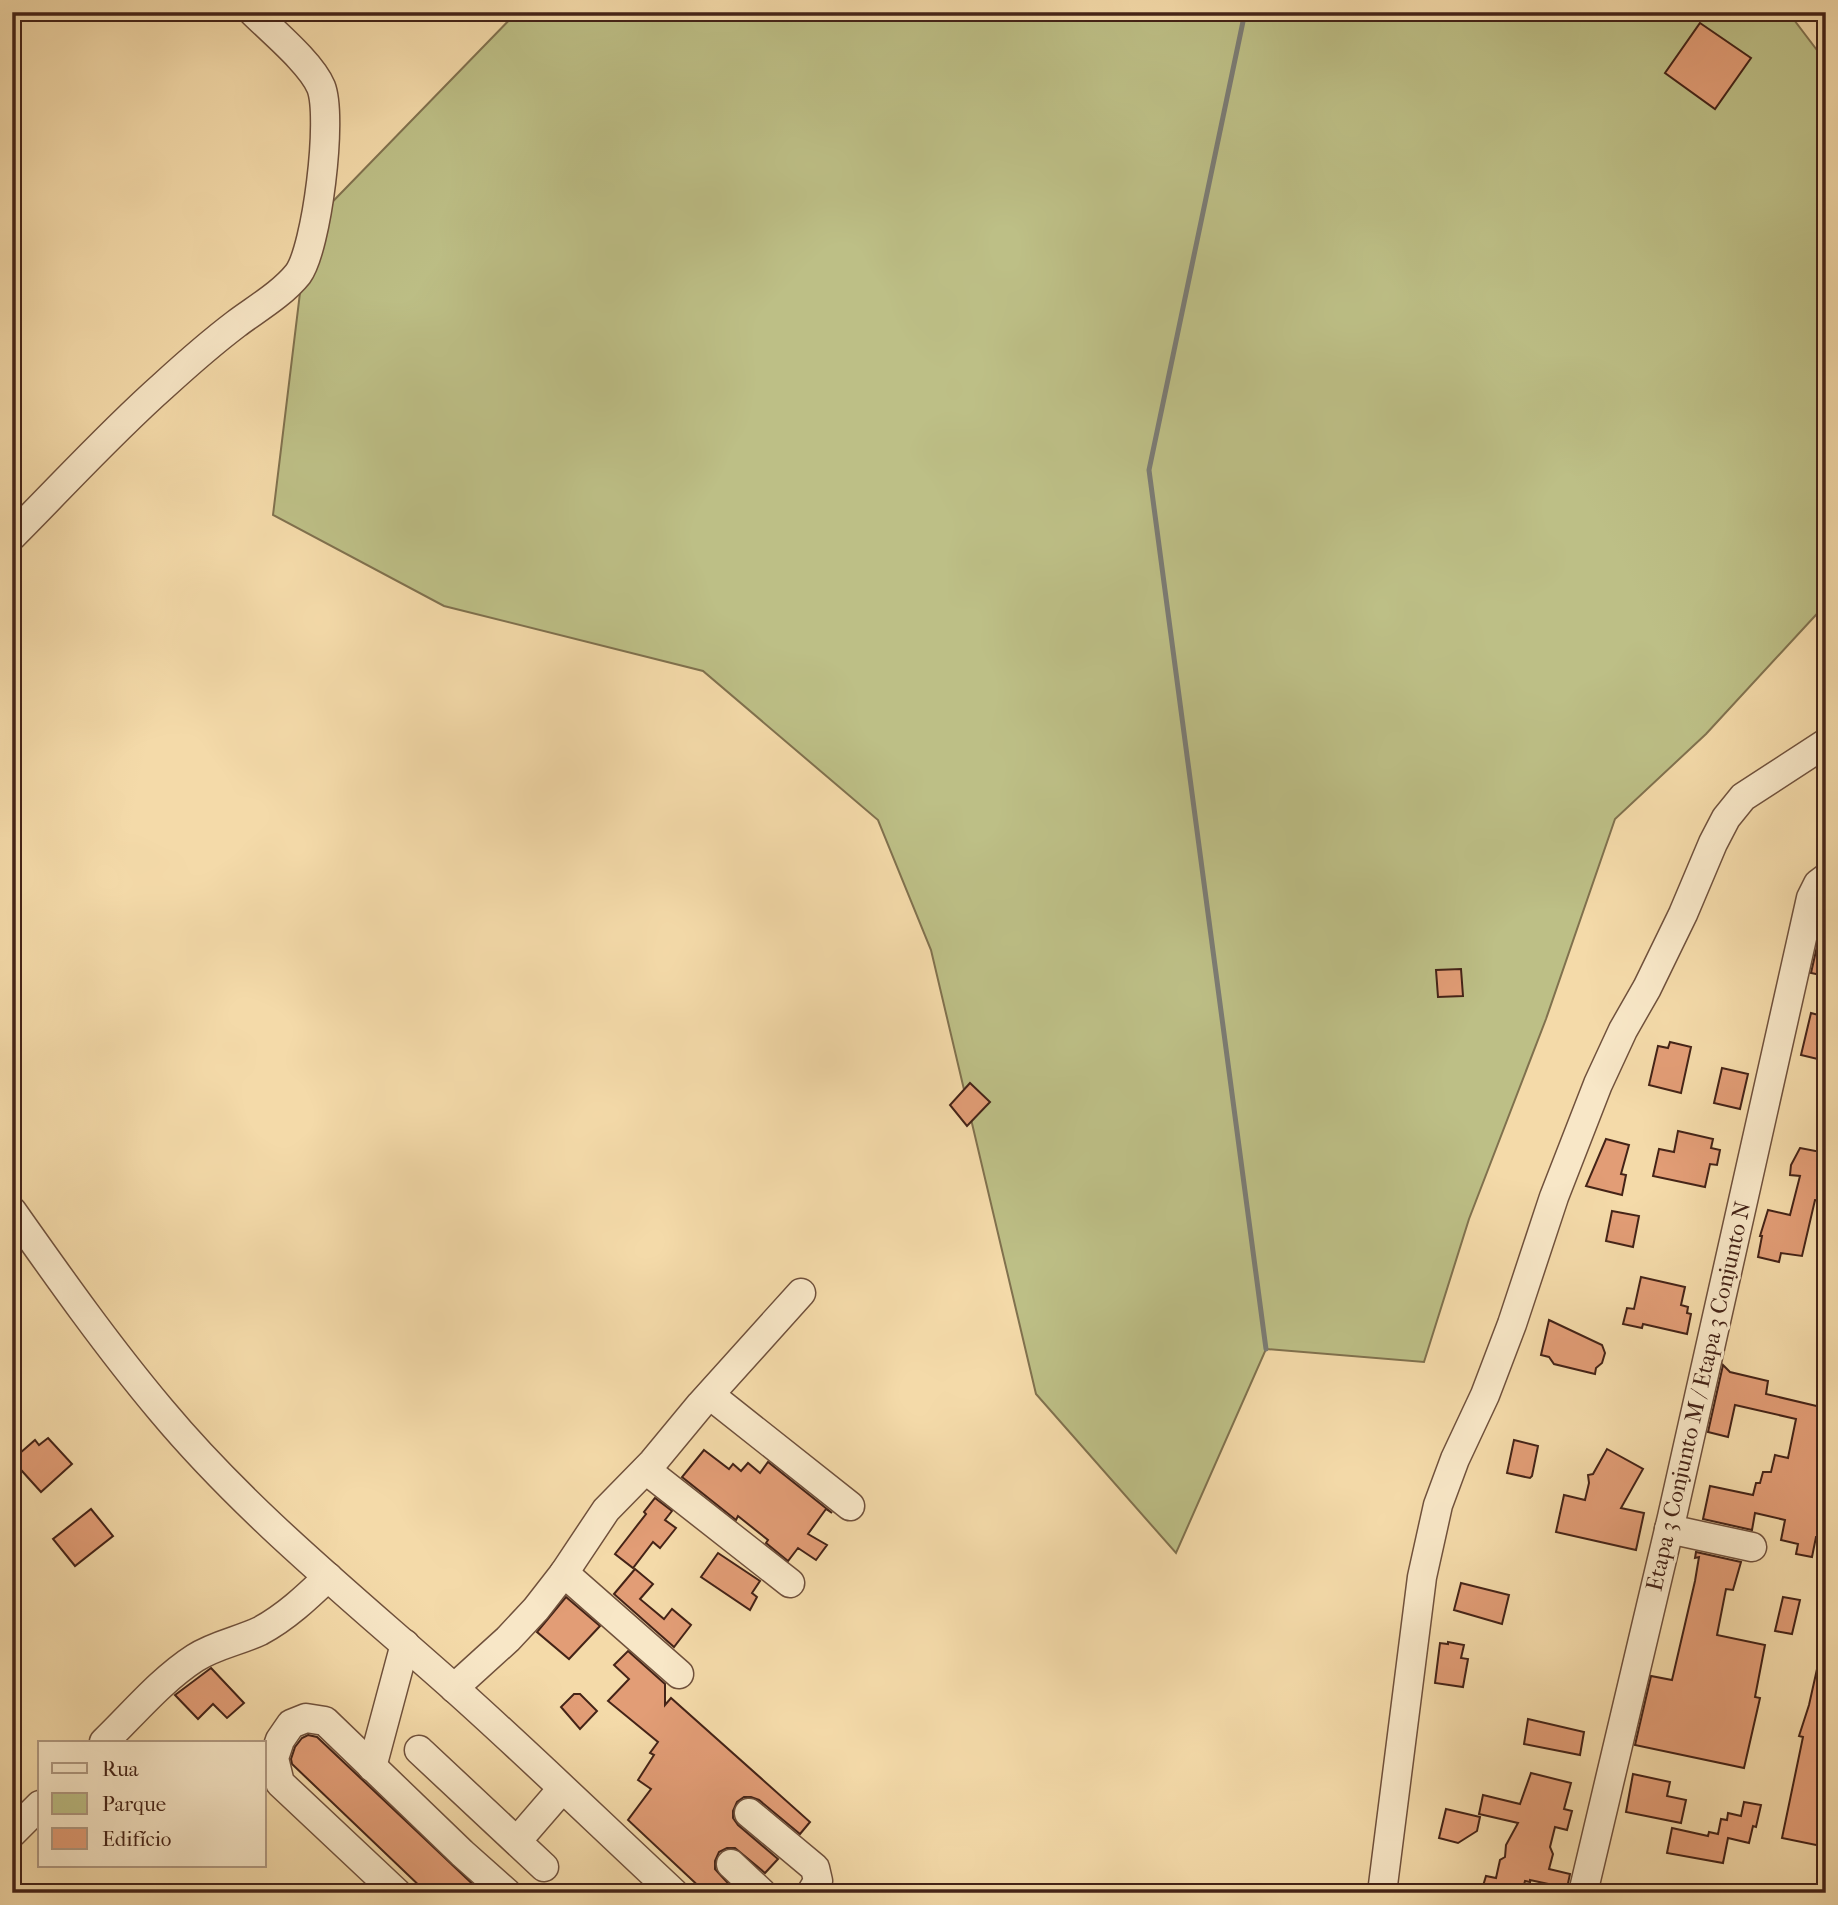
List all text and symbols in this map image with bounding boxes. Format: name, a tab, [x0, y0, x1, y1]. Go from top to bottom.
street label: Etapa 3 Conjunto M / Etapa 3 Conjunto N	[1640, 1199, 1757, 1593]
legend	[38, 1741, 266, 1867]
text: Rua	[102, 1757, 139, 1781]
text: Parque	[102, 1792, 166, 1816]
text: Edifício	[102, 1827, 171, 1851]

